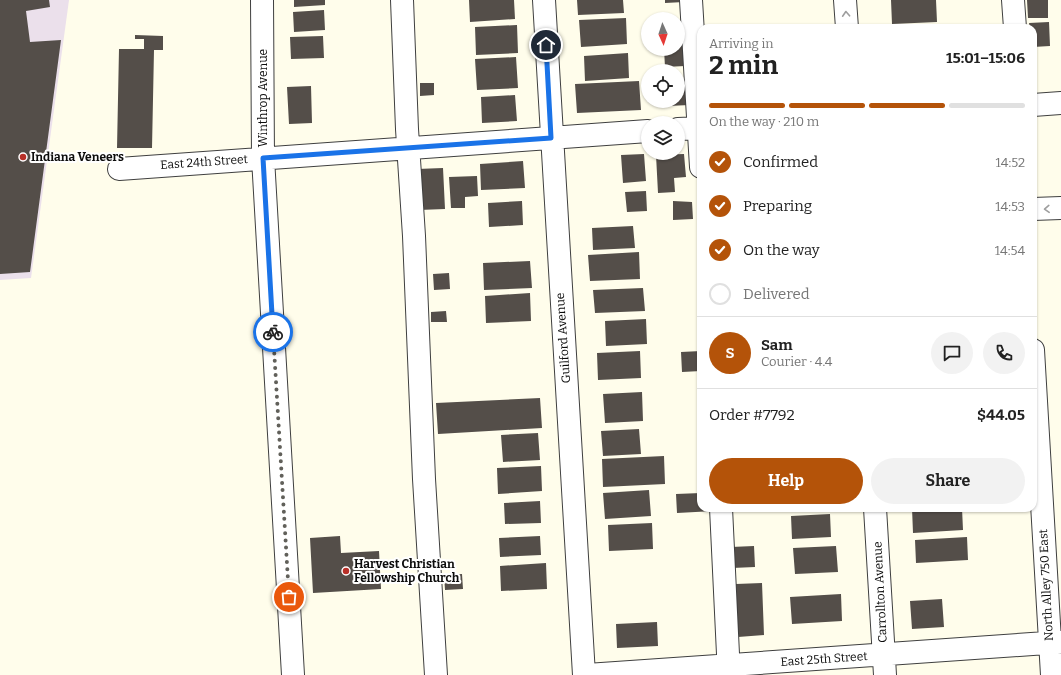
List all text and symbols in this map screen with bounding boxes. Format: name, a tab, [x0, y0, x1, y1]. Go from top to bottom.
one-way arrow	[842, 11, 850, 17]
north arrow	[641, 12, 685, 56]
map controls	[641, 12, 685, 160]
pin	[529, 28, 563, 62]
icon: home	[535, 34, 557, 56]
text: Arriving in	[709, 36, 774, 51]
street label: Winthrop Avenue	[256, 49, 270, 147]
text: 15:01–15:06	[946, 49, 1025, 67]
text: 2 min	[709, 50, 778, 81]
button: locate	[641, 64, 685, 108]
text: On the way · 210 m	[709, 114, 819, 129]
button: layers	[641, 116, 685, 160]
place label: Indiana Veneers	[31, 150, 124, 164]
icon: check	[709, 151, 731, 173]
marker: Indiana Veneers	[18, 152, 28, 162]
street label: East 24th Street	[160, 152, 249, 172]
text: Confirmed	[743, 153, 818, 171]
text: 14:52	[996, 155, 1025, 170]
icon: check	[709, 195, 731, 217]
text: Preparing	[743, 197, 812, 215]
text: 14:53	[995, 199, 1025, 214]
one-way arrow	[1044, 204, 1050, 213]
icon: check	[709, 239, 731, 261]
text: On the way	[743, 241, 820, 259]
text: 14:54	[995, 243, 1025, 258]
text: Delivered	[743, 285, 810, 303]
street label: Guilford Avenue	[553, 292, 573, 384]
courier	[253, 312, 293, 352]
icon: bike	[262, 321, 284, 343]
button: chat	[931, 332, 973, 374]
button: phone	[983, 332, 1025, 374]
text: Sam	[761, 336, 793, 354]
text: S	[725, 344, 735, 362]
text: Courier · 4.4	[761, 354, 832, 369]
text: Order #7792	[709, 406, 795, 424]
text: $44.05	[977, 406, 1025, 424]
button: Help	[709, 458, 863, 504]
button: Share	[871, 458, 1025, 504]
street label: North Alley 750 East	[1036, 528, 1056, 641]
street label: Carrollton Avenue	[870, 541, 890, 643]
place label: Harvest Christian Fellowship Church	[354, 557, 460, 585]
marker: Harvest Christian Fellowship Church	[341, 566, 351, 576]
pin	[272, 580, 306, 614]
icon: bag	[278, 586, 300, 608]
street label: East 25th Street	[780, 649, 869, 669]

